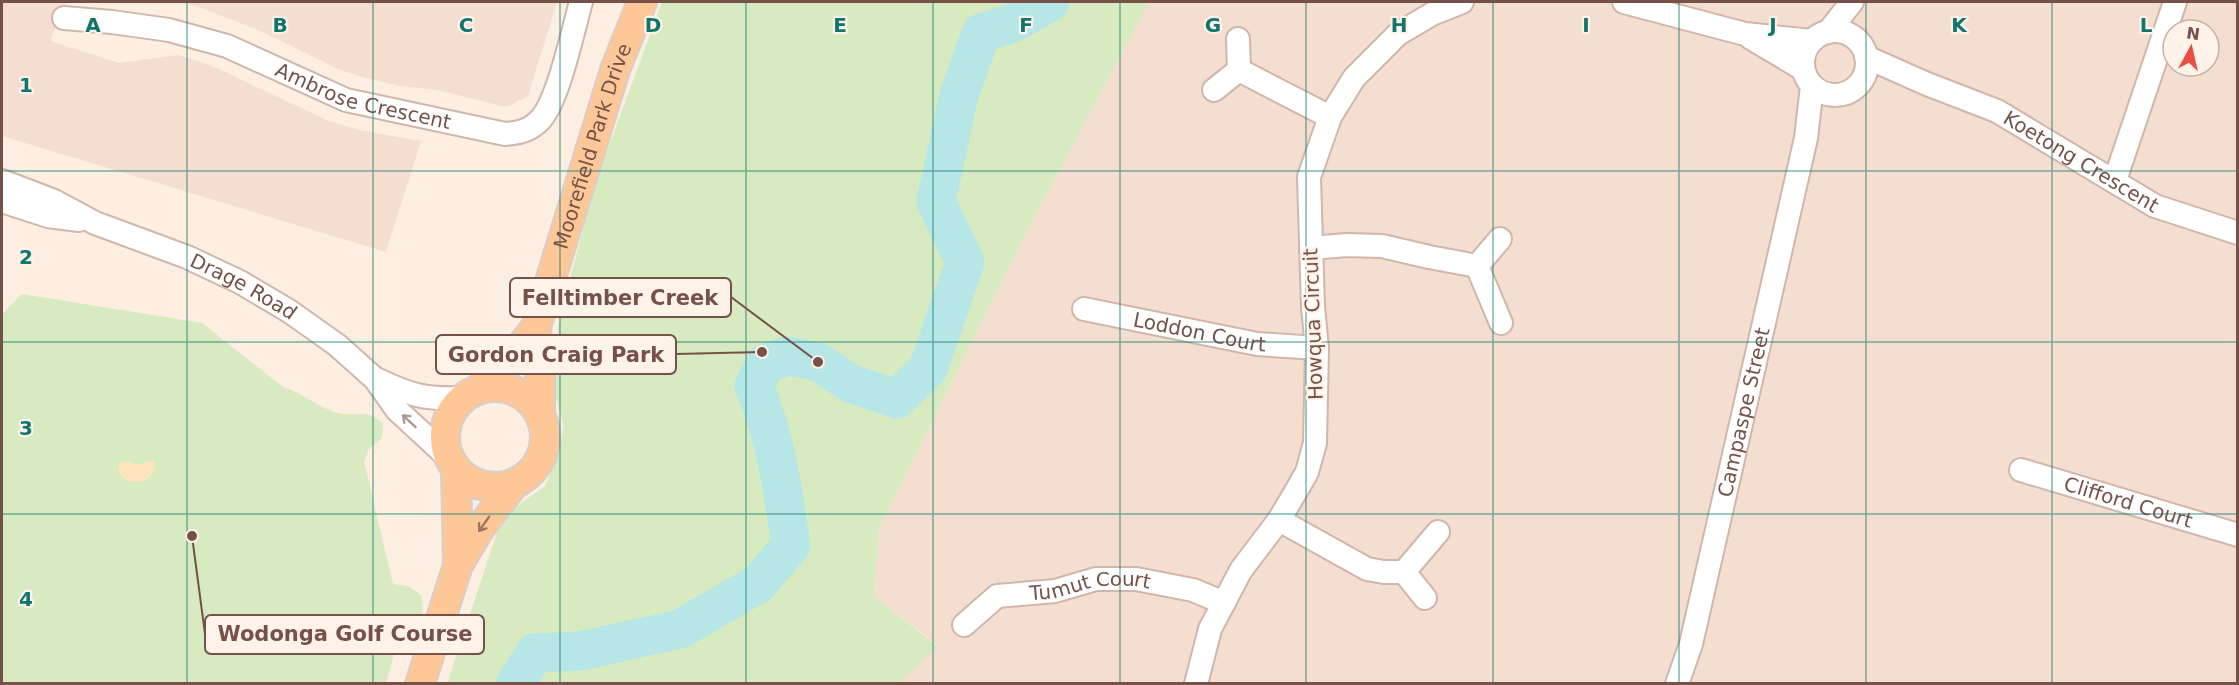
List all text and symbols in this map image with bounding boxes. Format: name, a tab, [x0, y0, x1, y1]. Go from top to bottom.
text: A	[85, 13, 101, 37]
text: B	[272, 13, 288, 37]
text: C	[459, 13, 473, 37]
text: D	[645, 13, 661, 37]
text: E	[833, 13, 847, 37]
text: F	[1019, 13, 1033, 37]
text: G	[1205, 13, 1221, 37]
text: H	[1391, 13, 1407, 37]
text: I	[1582, 13, 1590, 37]
text: J	[1767, 13, 1777, 37]
text: K	[1951, 13, 1968, 37]
text: L	[2140, 13, 2153, 37]
north arrow	[2161, 18, 2221, 78]
text: N	[2185, 23, 2201, 44]
street label: Moorefield Park Drive	[549, 40, 636, 252]
street label: Ambrose Crescent	[272, 58, 453, 134]
text: 1	[19, 73, 33, 97]
street label: Koetong Crescent	[1999, 106, 2163, 218]
text: 2	[19, 245, 33, 269]
street label: Howqua Circuit	[1298, 247, 1328, 400]
street label: Drage Road	[186, 248, 302, 325]
callout: Felltimber Creek	[510, 278, 731, 317]
text: Felltimber Creek	[522, 286, 719, 310]
street label: Loddon Court	[1131, 307, 1267, 357]
street label: Campaspe Street	[1713, 325, 1775, 499]
callout: Gordon Craig Park	[436, 335, 676, 374]
text: Gordon Craig Park	[448, 343, 665, 367]
one-way arrow	[402, 414, 417, 429]
text: 3	[19, 416, 33, 440]
street label: Clifford Court	[2061, 472, 2196, 533]
one-way arrow	[478, 515, 490, 531]
street label: Tumut Court	[1027, 567, 1153, 605]
text: 4	[19, 587, 33, 611]
callout: Wodonga Golf Course	[205, 615, 484, 654]
text: Wodonga Golf Course	[218, 622, 472, 646]

